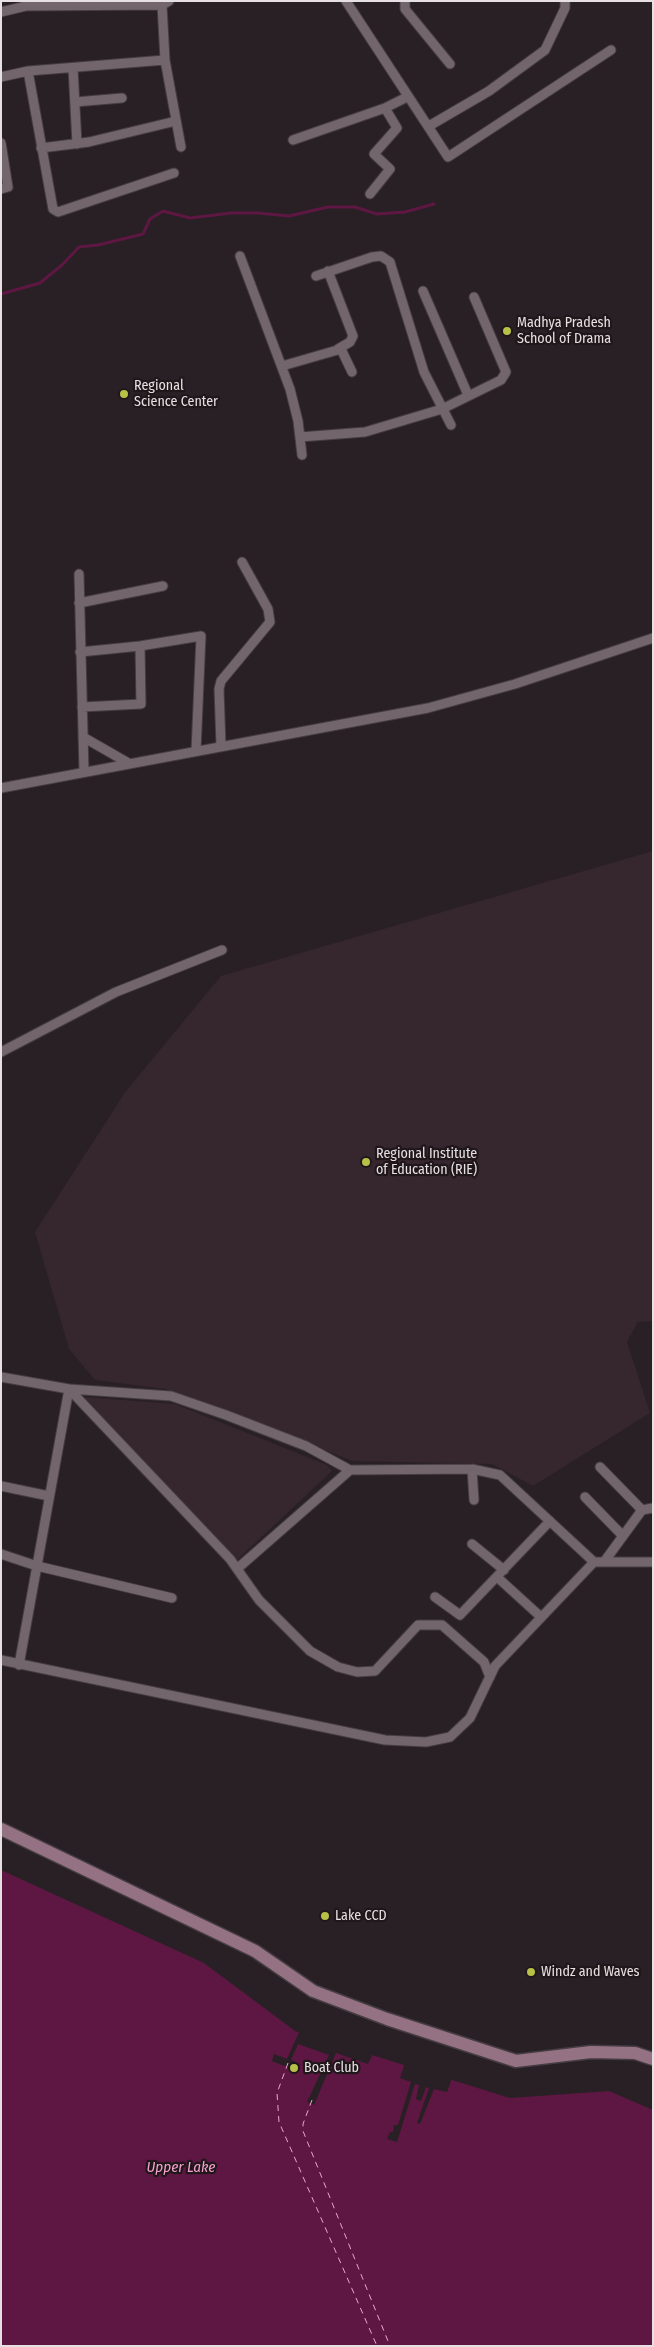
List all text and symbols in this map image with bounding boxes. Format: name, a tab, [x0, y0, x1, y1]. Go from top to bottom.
place label: Madhya Pradesh School of Drama	[517, 315, 611, 348]
marker: Madhya Pradesh School of Drama	[501, 325, 513, 337]
place label: Regional Science Center	[134, 378, 218, 411]
marker: Regional Science Center	[118, 388, 130, 400]
place label: Regional Institute of Education (RIE)	[376, 1146, 477, 1178]
marker: Regional Institute of Education (RIE)	[360, 1156, 372, 1168]
place label: Lake CCD	[335, 1908, 387, 1924]
marker: Lake CCD	[319, 1910, 331, 1922]
place label: Windz and Waves	[541, 1964, 640, 1980]
marker: Windz and Waves	[525, 1966, 537, 1978]
place label: Boat Club	[304, 2060, 359, 2076]
marker: Boat Club	[288, 2062, 300, 2074]
water label: Upper Lake	[147, 2159, 215, 2177]

